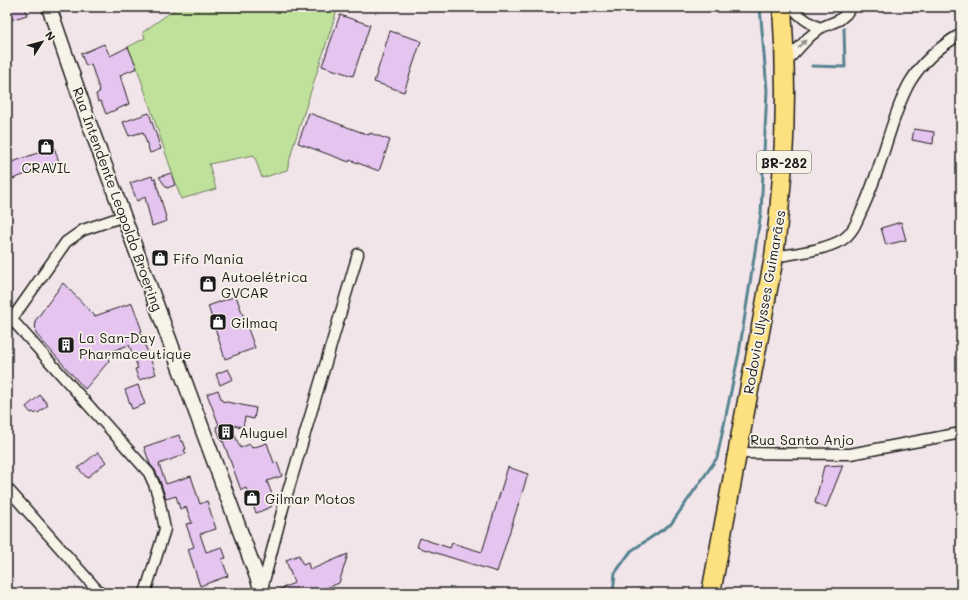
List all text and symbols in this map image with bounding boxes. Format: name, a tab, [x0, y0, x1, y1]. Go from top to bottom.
north arrow	[22, 22, 62, 62]
text: N	[42, 28, 59, 44]
one-way arrow	[797, 39, 807, 49]
street label: Rua Intendente Leopoldo Broering	[69, 84, 167, 314]
shop icon: CRAVIL	[36, 137, 56, 157]
road number: BR-282	[757, 151, 811, 173]
place label: CRAVIL	[21, 158, 71, 177]
street label: Rodovia Ulysses Guimarães	[738, 209, 790, 395]
shop icon: Fifo Mania	[150, 248, 170, 268]
place label: Fifo Mania	[173, 249, 244, 268]
place label: Autoelétrica GVCAR	[221, 267, 308, 302]
shop icon: Autoelétrica GVCAR	[198, 274, 218, 294]
shop icon: Gilmaq	[208, 312, 228, 332]
place label: Gilmaq	[231, 313, 278, 332]
place label: La San-Day Pharmaceutique	[79, 328, 191, 363]
building icon: La San-Day Pharmaceutique	[56, 335, 76, 355]
building icon: Aluguel	[216, 422, 236, 442]
place label: Aluguel	[239, 423, 288, 442]
street label: Rua Santo Anjo	[750, 430, 854, 449]
shop icon: Gilmar Motos	[242, 488, 262, 508]
place label: Gilmar Motos	[265, 489, 355, 508]

